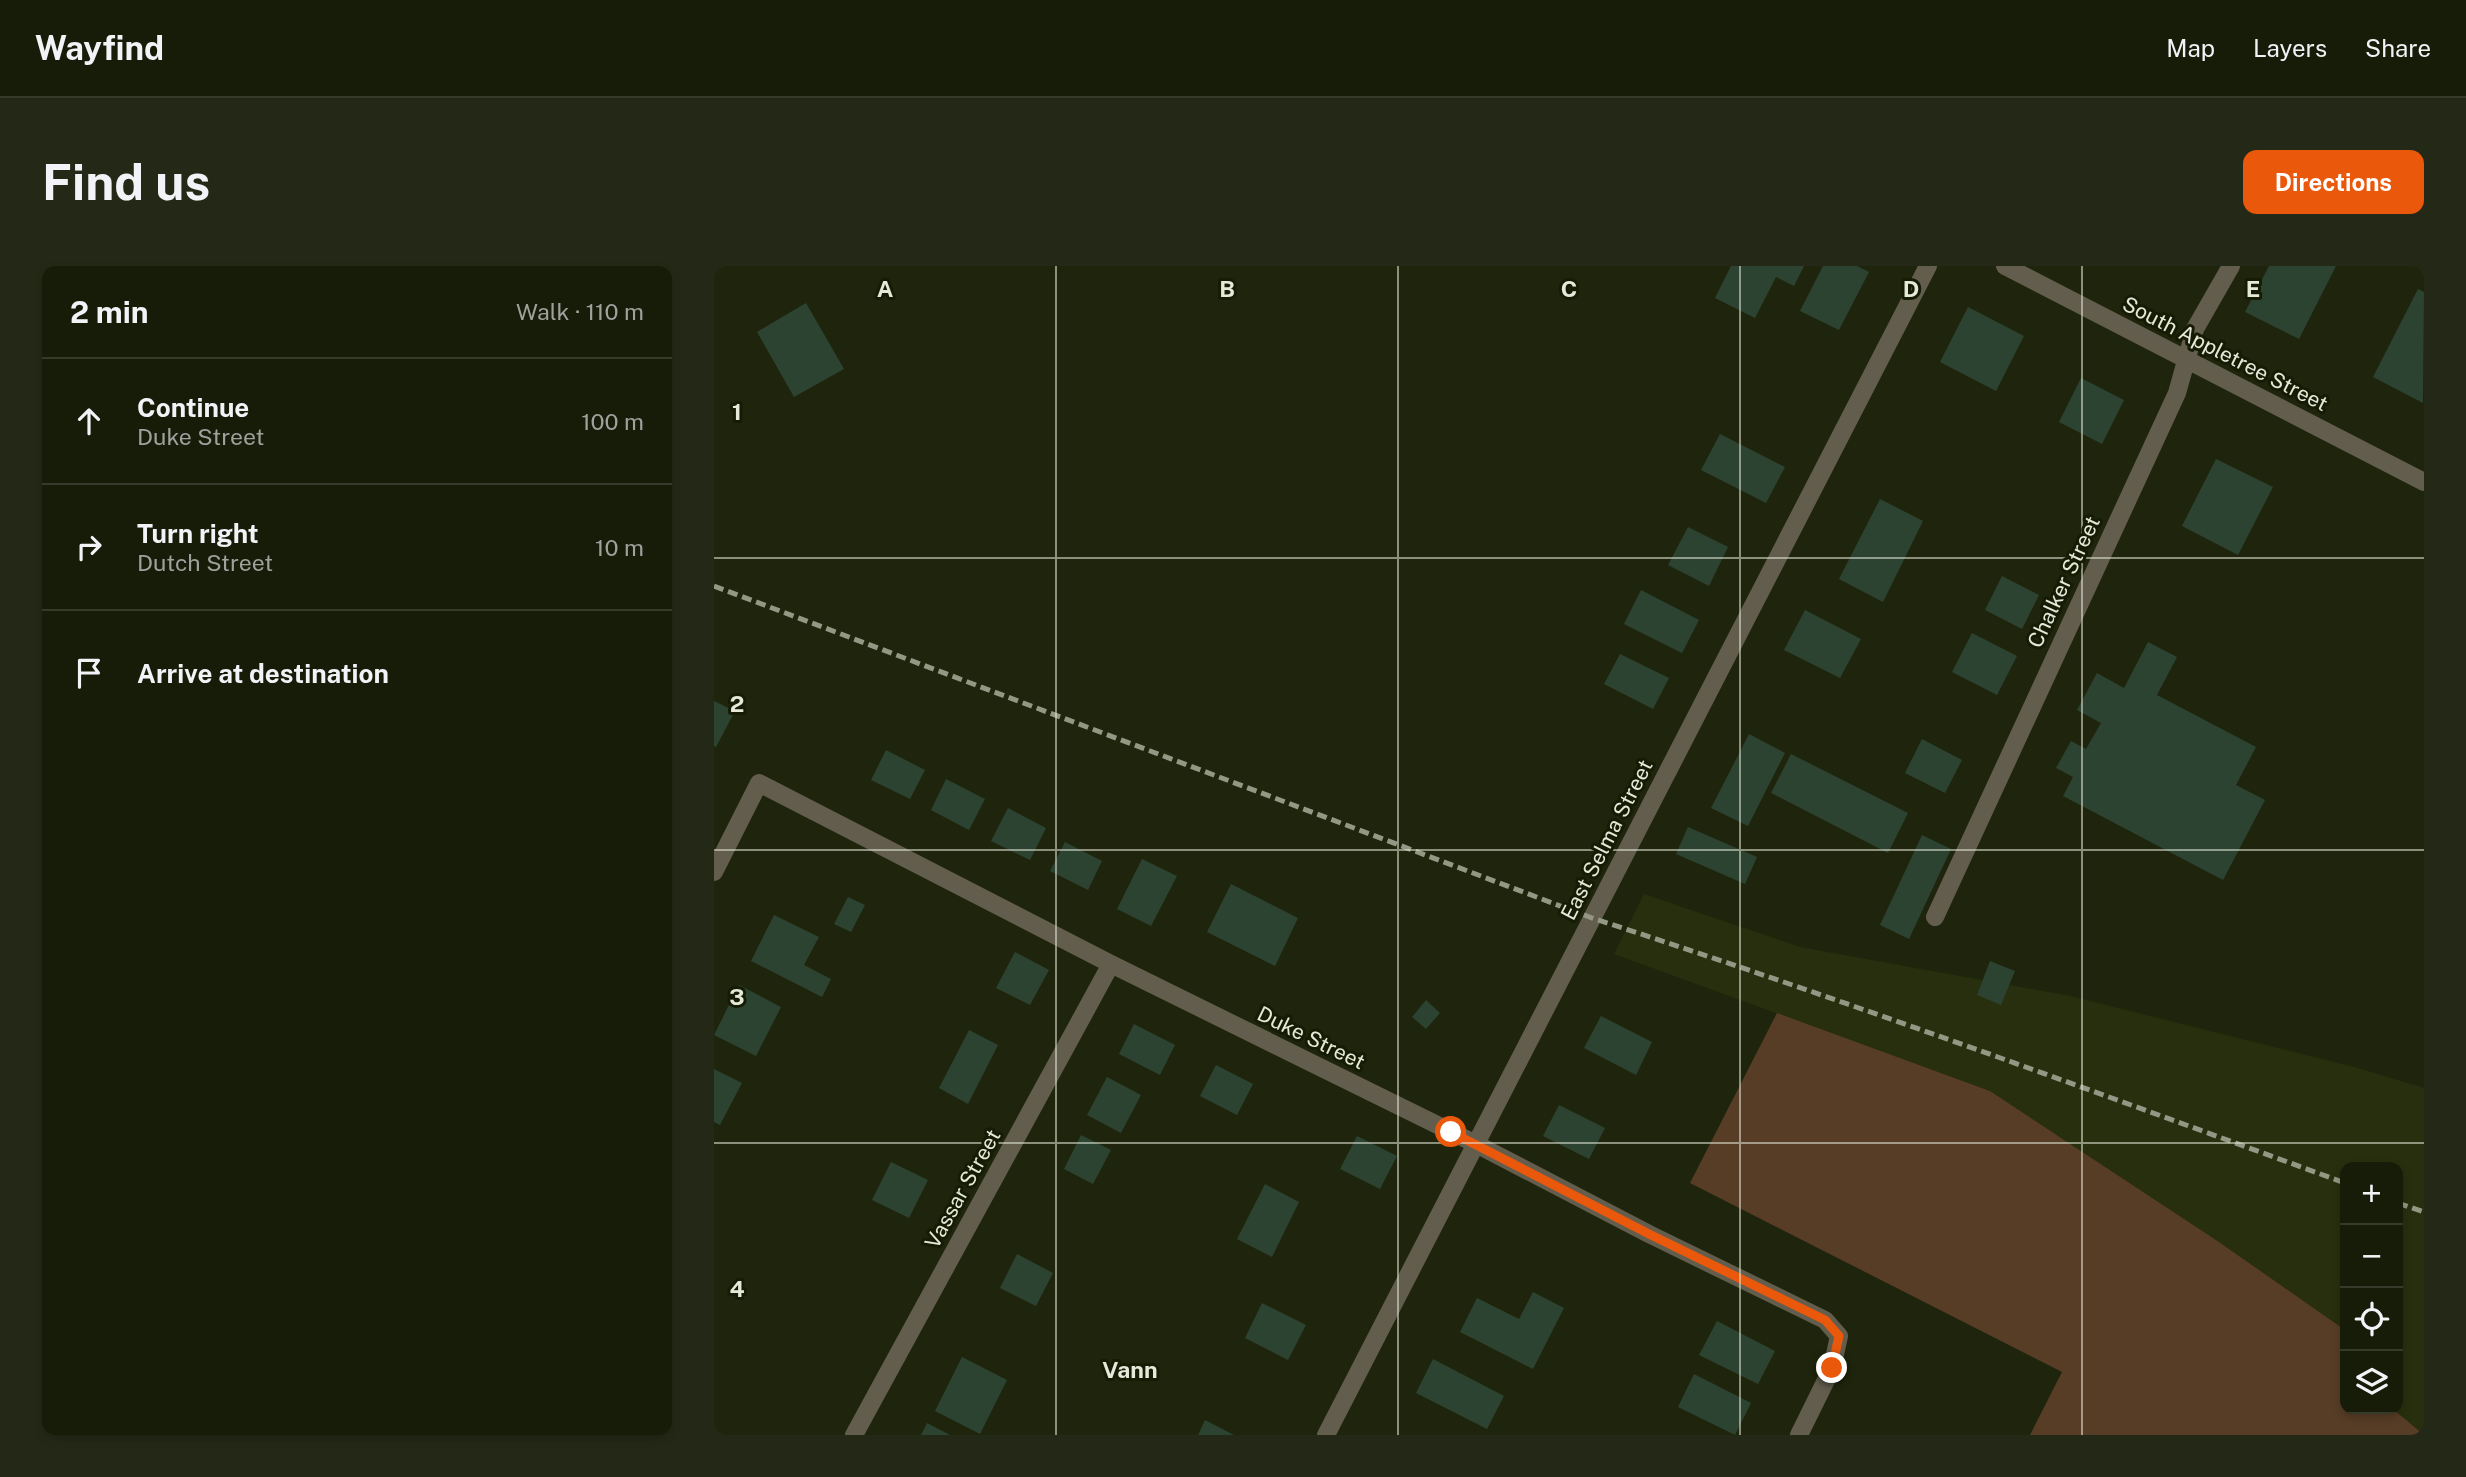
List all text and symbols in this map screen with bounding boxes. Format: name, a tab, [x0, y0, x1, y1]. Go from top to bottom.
text: Wayfind	[35, 29, 164, 67]
text: Map	[2166, 34, 2215, 62]
text: Layers	[2253, 34, 2327, 62]
text: Share	[2365, 34, 2431, 62]
button: Directions	[2243, 150, 2424, 214]
text: Find us	[42, 153, 210, 211]
text: A	[877, 275, 894, 302]
text: B	[1219, 275, 1235, 302]
text: C	[1561, 275, 1577, 302]
text: D	[1903, 275, 1919, 302]
text: E	[2246, 275, 2260, 302]
street label: South Appletree Street	[2118, 291, 2332, 416]
text: 2 min	[70, 294, 149, 330]
text: Walk · 110 m	[516, 298, 644, 325]
text: Continue	[137, 392, 249, 423]
text: 1	[732, 398, 742, 425]
icon: ahead	[70, 402, 108, 440]
text: 100 m	[581, 408, 644, 435]
text: Duke Street	[137, 423, 264, 450]
street label: Chalker Street	[2022, 512, 2105, 652]
text: Turn right	[137, 518, 259, 549]
icon: right	[70, 528, 108, 566]
text: 10 m	[595, 534, 644, 561]
text: Dutch Street	[137, 549, 273, 576]
icon: arrive	[70, 654, 108, 692]
text: Arrive at destination	[137, 658, 389, 689]
text: 2	[730, 690, 744, 717]
street label: East Selma Street	[1555, 755, 1658, 924]
text: 3	[729, 983, 745, 1010]
street label: Duke Street	[1253, 1001, 1369, 1074]
route start	[1435, 1116, 1466, 1147]
street label: Vassar Street	[920, 1125, 1006, 1253]
map controls	[2340, 1162, 2403, 1414]
button: +	[2340, 1162, 2403, 1225]
button: −	[2340, 1225, 2403, 1288]
text: 4	[729, 1275, 745, 1302]
button: locate	[2340, 1288, 2403, 1351]
button: layers	[2340, 1351, 2403, 1414]
route end	[1816, 1352, 1847, 1383]
district label: Vann	[1102, 1356, 1158, 1383]

